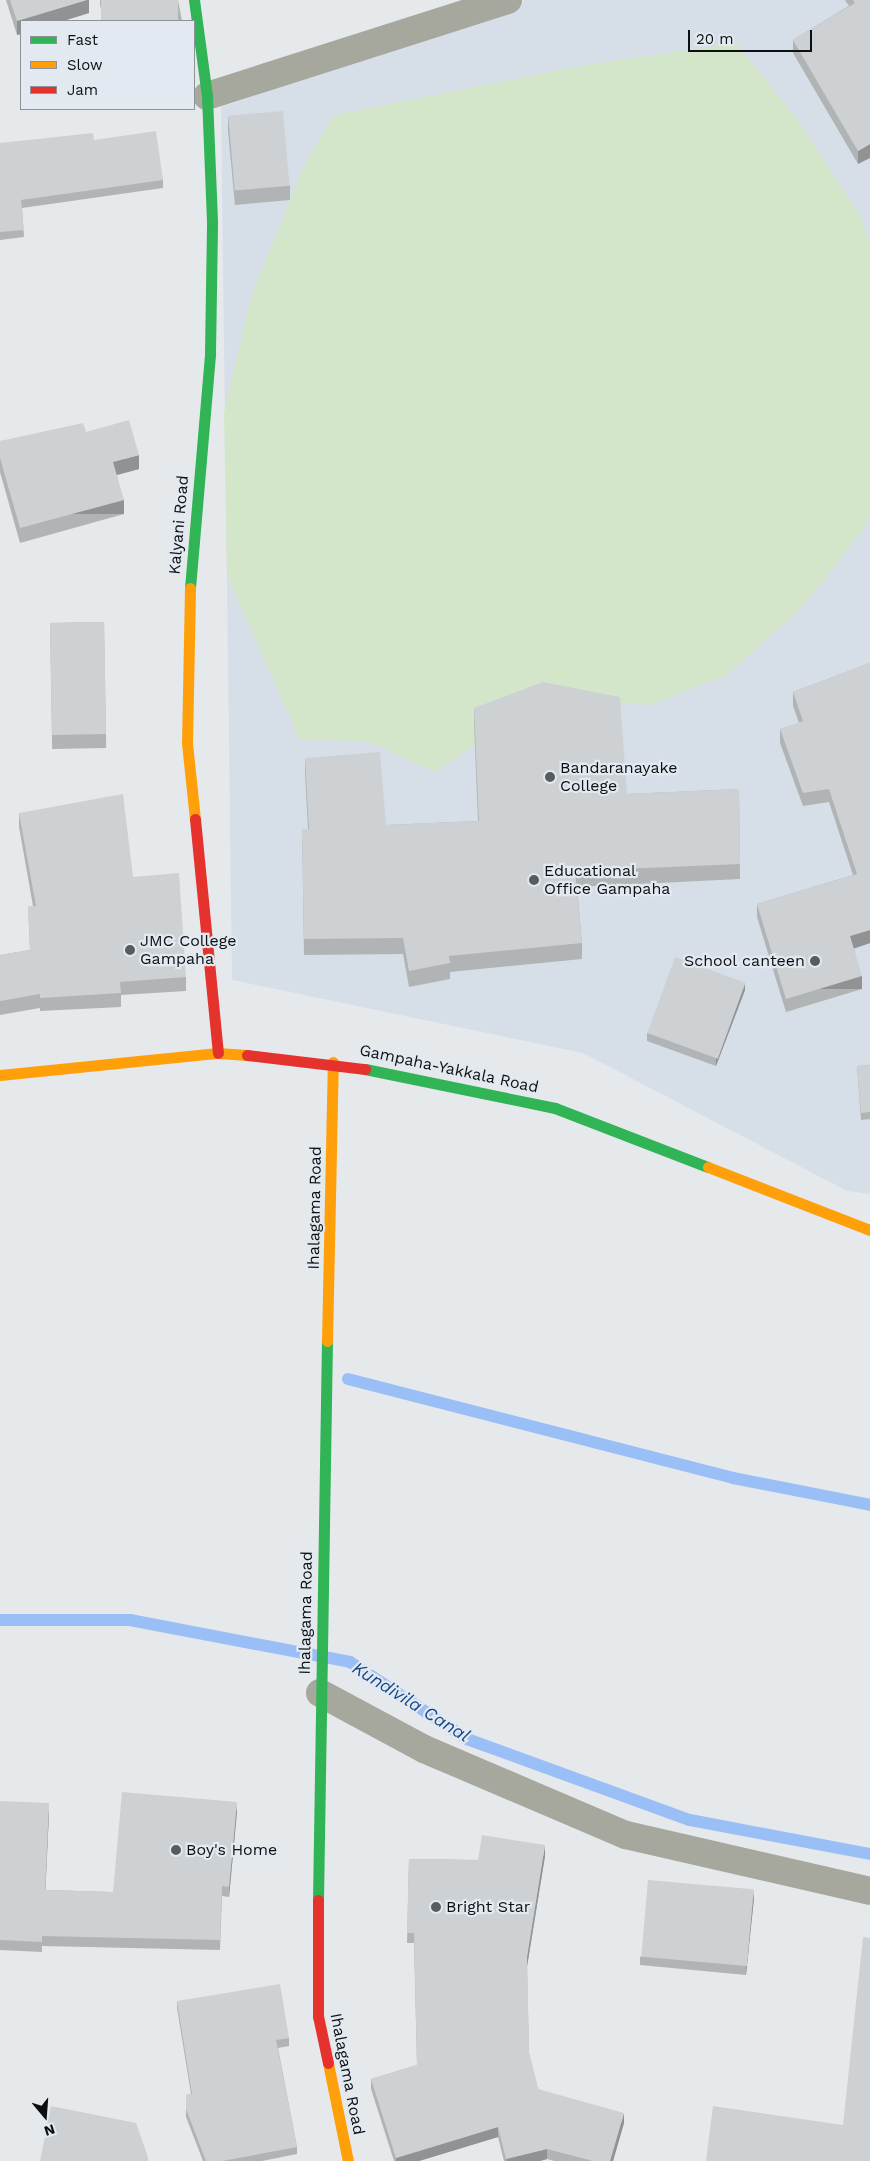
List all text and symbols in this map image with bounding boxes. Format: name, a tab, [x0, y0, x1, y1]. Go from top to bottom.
legend	[20, 20, 195, 110]
scale bar	[690, 20, 814, 52]
text: 20 m	[696, 30, 734, 48]
text: Fast	[67, 31, 98, 49]
text: Slow	[67, 56, 103, 74]
text: Jam	[67, 81, 98, 99]
street label: Kalyani Road	[165, 475, 193, 575]
place label: Bandaranayake College	[560, 758, 677, 796]
marker: Bandaranayake College	[544, 771, 556, 783]
place label: Educational Office Gampaha	[544, 861, 670, 899]
marker: Educational Office Gampaha	[528, 874, 540, 886]
place label: JMC College Gampaha	[140, 931, 236, 969]
marker: JMC College Gampaha	[124, 944, 136, 956]
place label: School canteen	[683, 951, 805, 971]
marker: School canteen	[809, 955, 821, 967]
street label: Gampaha-Yakkala Road	[358, 1041, 540, 1097]
street label: Ihalagama Road	[304, 1146, 326, 1270]
street label: Ihalagama Road	[295, 1551, 317, 1675]
water label: Kundivila Canal	[348, 1657, 474, 1747]
place label: Boy's Home	[186, 1840, 277, 1860]
marker: Boy's Home	[170, 1844, 182, 1856]
place label: Bright Star	[446, 1897, 530, 1917]
marker: Bright Star	[430, 1901, 442, 1913]
street label: Ihalagama Road	[326, 2011, 368, 2137]
north arrow	[20, 2091, 70, 2141]
text: N	[42, 2121, 57, 2139]

